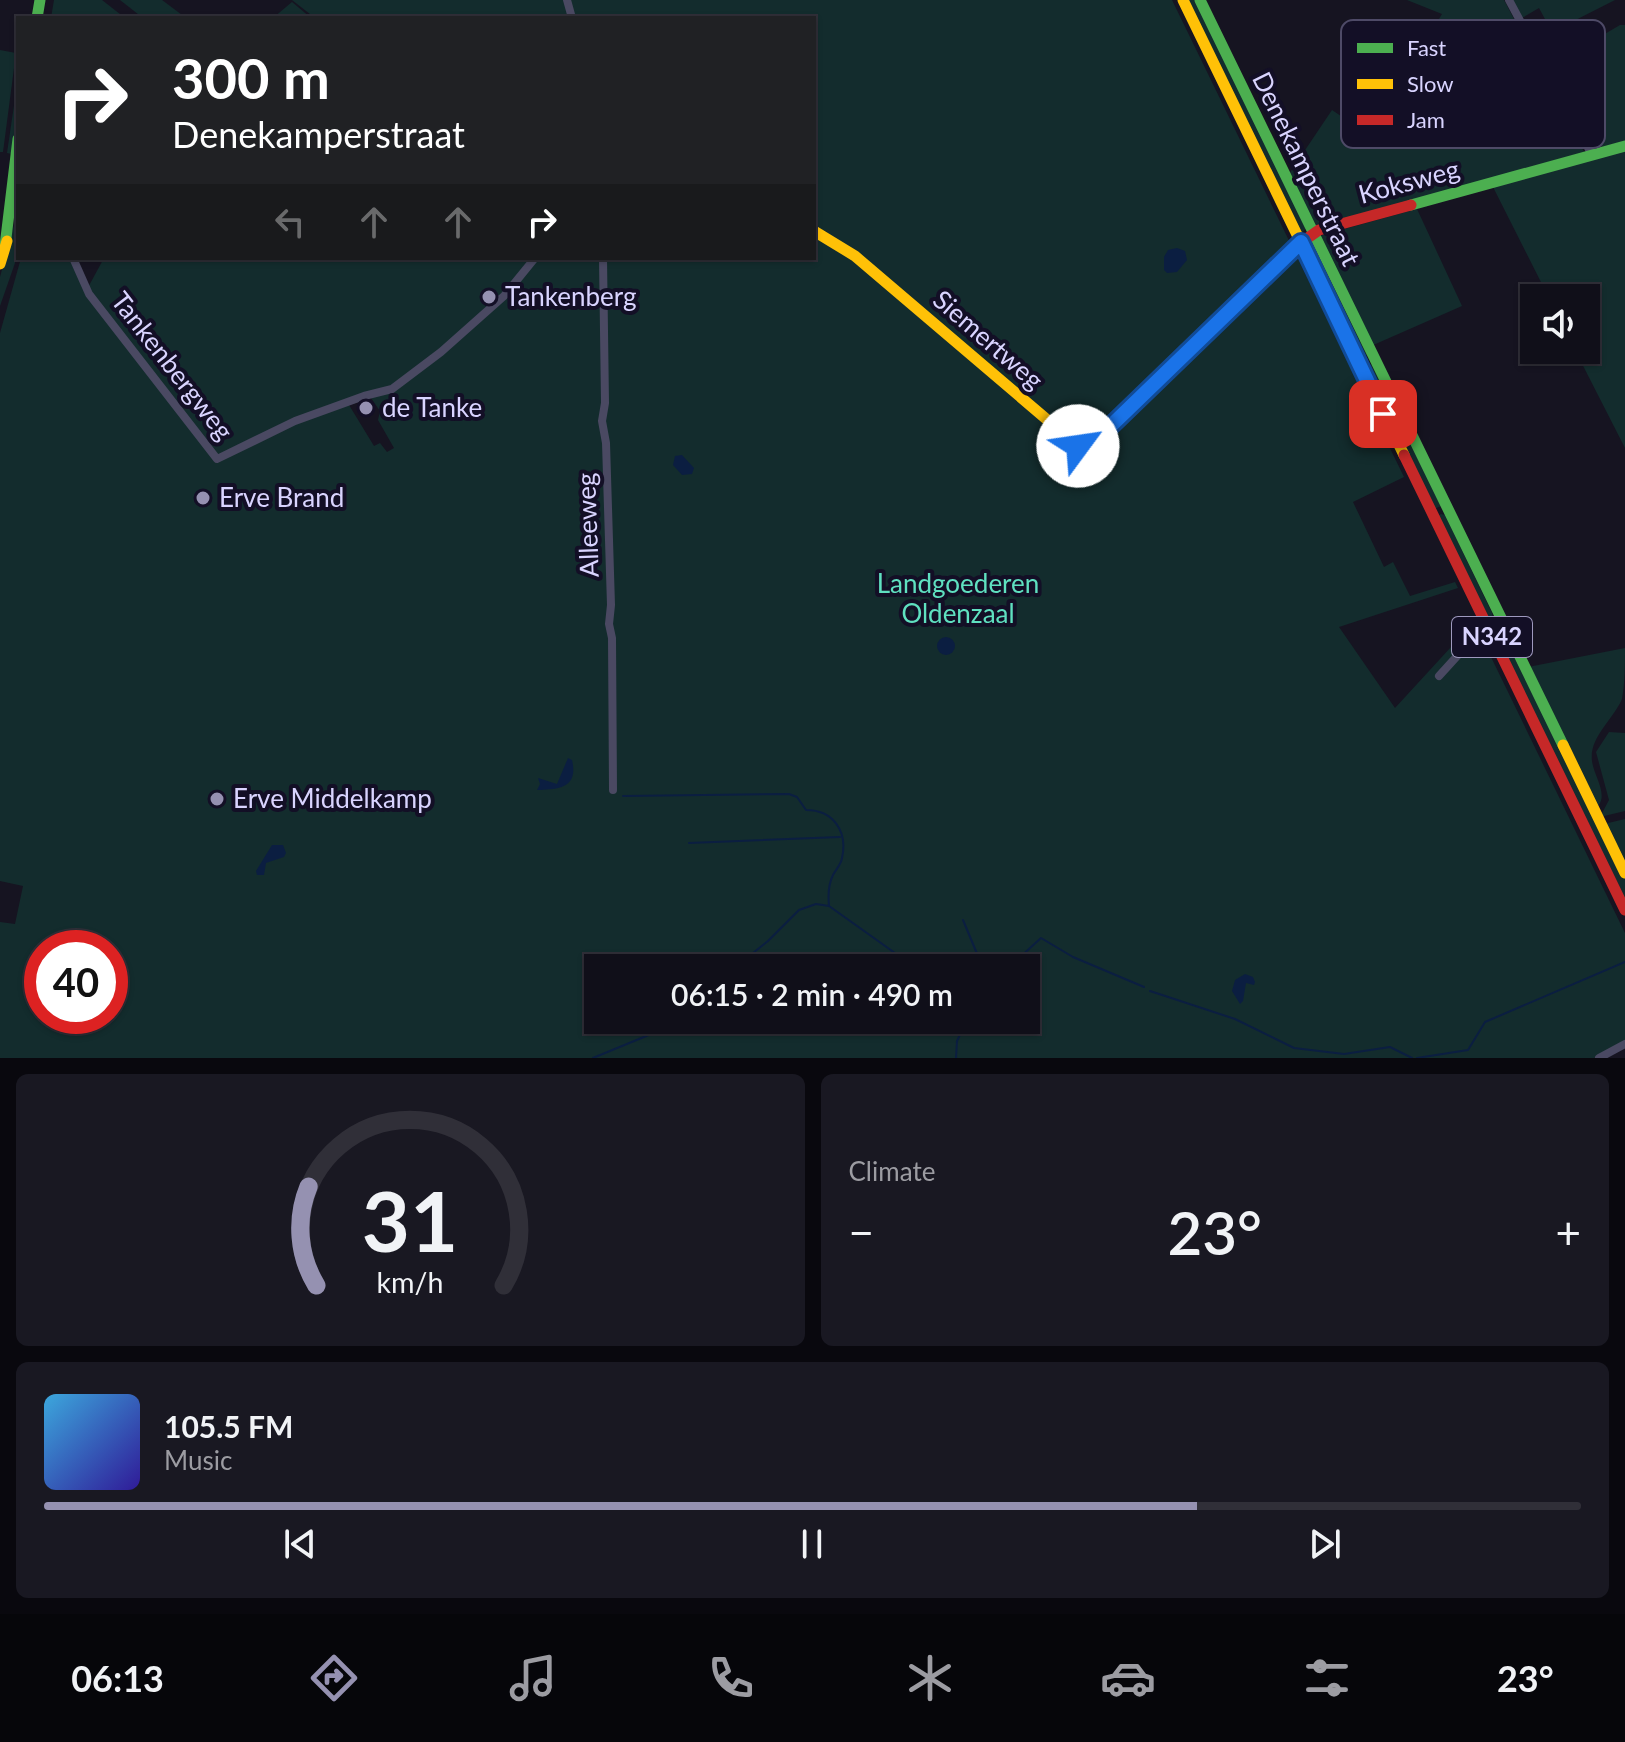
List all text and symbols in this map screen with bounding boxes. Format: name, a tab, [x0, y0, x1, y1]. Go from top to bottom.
legend	[1341, 20, 1605, 148]
text: Fast	[1407, 34, 1446, 61]
text: 300 m	[172, 44, 330, 111]
icon: right	[40, 48, 144, 152]
street label: Denekamperstraat	[1246, 66, 1368, 271]
text: Slow	[1407, 70, 1454, 97]
text: Jam	[1407, 106, 1445, 133]
text: Denekamperstraat	[172, 112, 465, 156]
street label: Koksweg	[1355, 152, 1463, 210]
icon: left	[268, 200, 312, 244]
icon: ahead	[352, 200, 396, 244]
icon: ahead	[436, 200, 480, 244]
icon: right	[520, 200, 564, 244]
place label: Tankenberg	[505, 280, 637, 312]
street label: Siemertweg	[927, 283, 1050, 396]
map controls	[1520, 284, 1600, 364]
button: sound	[1520, 284, 1600, 364]
street label: Tankenbergweg	[105, 285, 240, 446]
marker: Tankenberg	[480, 288, 498, 306]
pin	[1349, 380, 1417, 448]
place label: de Tanke	[382, 391, 482, 423]
icon: arrive	[1361, 392, 1405, 436]
marker: de Tanke	[357, 399, 375, 417]
position arrow	[1036, 404, 1120, 488]
street label: Alleeweg	[569, 472, 605, 578]
place label: Erve Brand	[219, 481, 344, 513]
marker: Erve Brand	[194, 489, 212, 507]
park label: Landgoederen Oldenzaal	[877, 567, 1039, 629]
road number: N342	[1452, 617, 1532, 657]
place label: Erve Middelkamp	[233, 782, 432, 814]
marker: Erve Middelkamp	[208, 790, 226, 808]
speed limit sign: 40	[24, 930, 128, 1034]
text: 06:15 · 2 min · 490 m	[671, 976, 953, 1012]
text: Climate	[849, 1155, 935, 1187]
text: 31	[362, 1170, 459, 1270]
text: 23°	[1168, 1196, 1262, 1268]
text: −	[849, 1206, 874, 1258]
text: +	[1555, 1206, 1581, 1258]
text: km/h	[377, 1265, 444, 1299]
text: 105.5 FM	[164, 1408, 293, 1444]
text: Music	[164, 1444, 232, 1476]
icon: previous	[278, 1522, 322, 1566]
icon: pause	[790, 1522, 834, 1566]
icon: next	[1303, 1522, 1347, 1566]
icon: directions	[306, 1650, 362, 1706]
icon: music	[505, 1650, 561, 1706]
icon: phone	[703, 1650, 759, 1706]
icon: climate	[902, 1650, 958, 1706]
icon: car	[1100, 1650, 1156, 1706]
icon: filters	[1299, 1650, 1355, 1706]
text: 06:13	[71, 1656, 164, 1700]
text: 23°	[1497, 1656, 1554, 1700]

